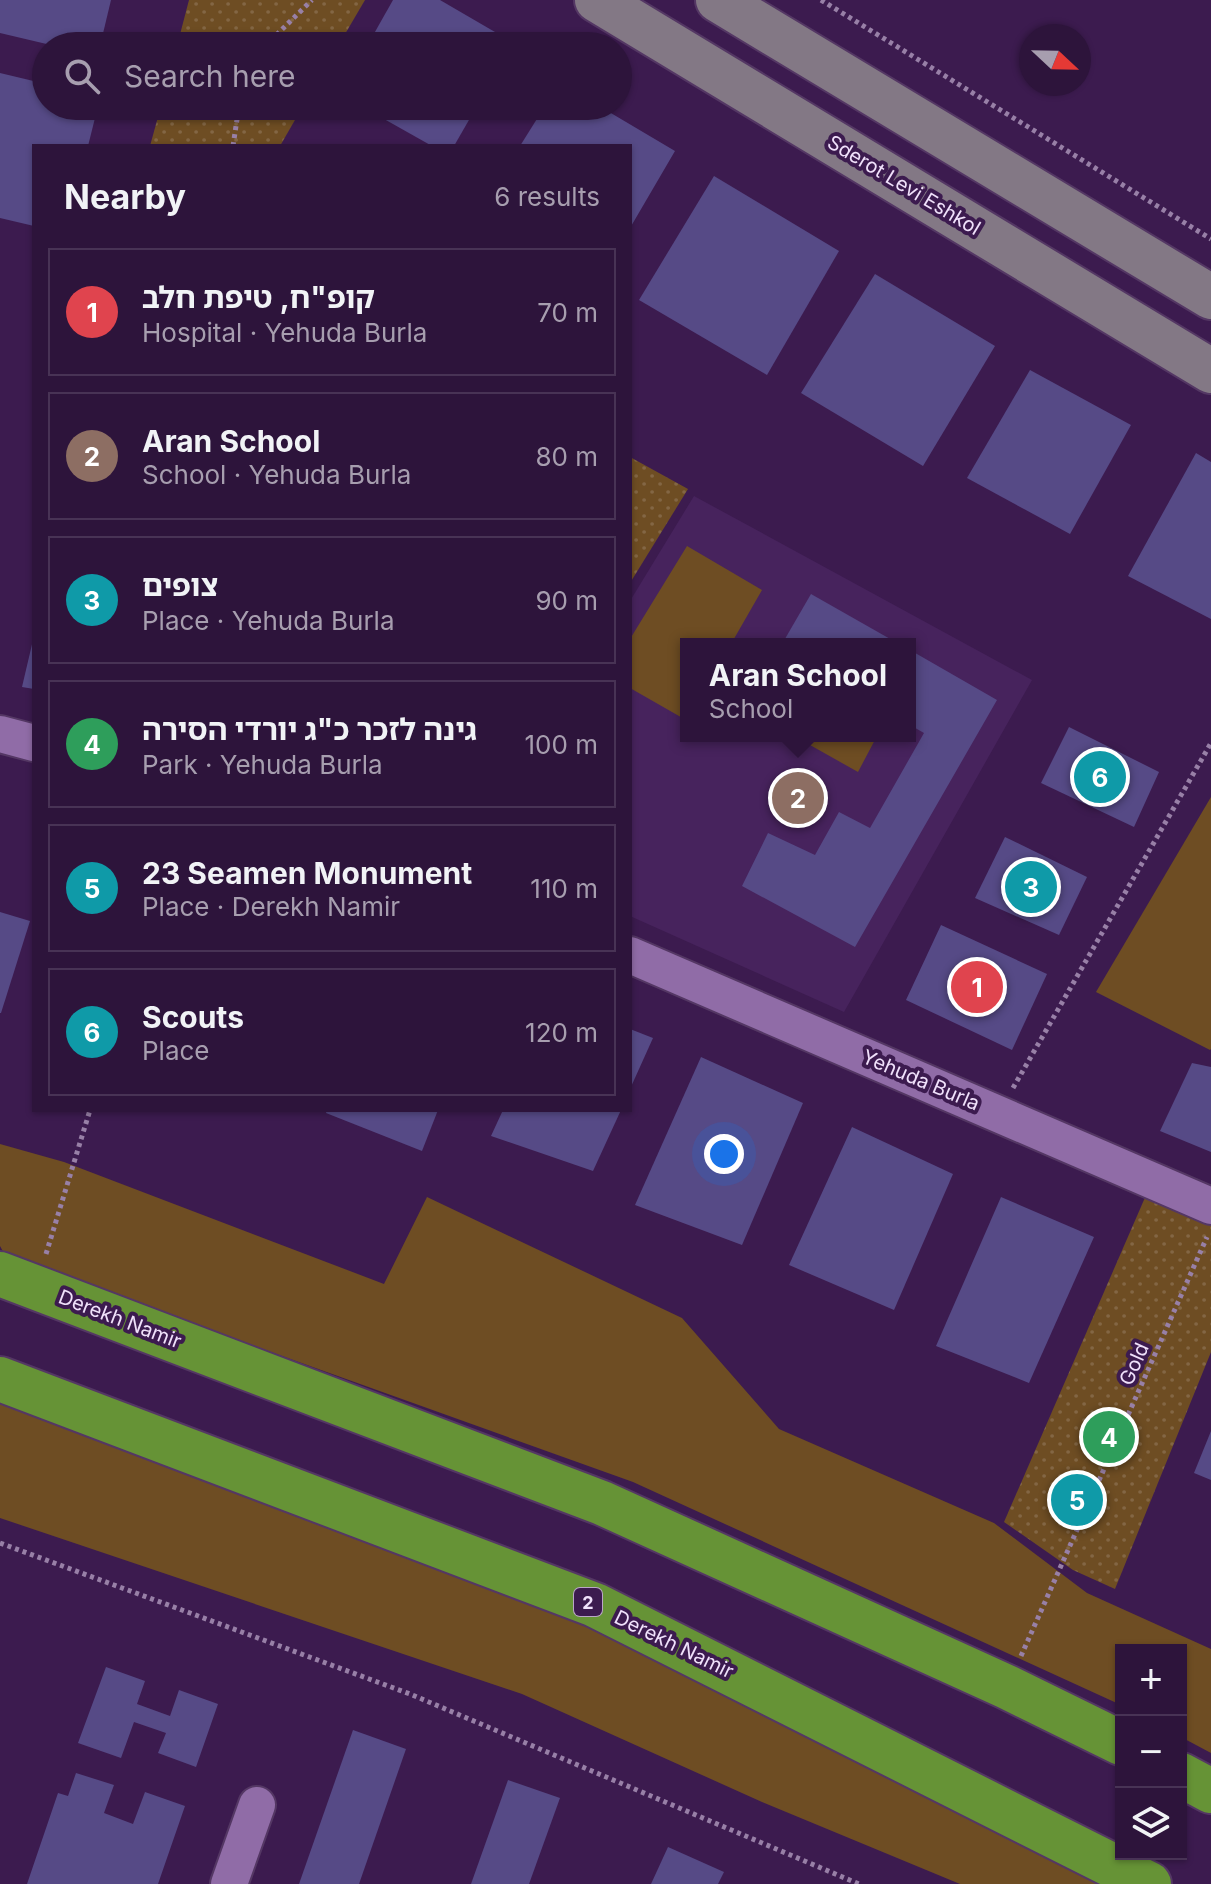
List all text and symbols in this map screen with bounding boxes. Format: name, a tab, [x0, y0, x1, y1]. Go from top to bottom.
north arrow	[1019, 24, 1091, 96]
search box	[32, 32, 632, 120]
icon: search	[60, 54, 104, 98]
text: Search here	[124, 58, 296, 94]
street label: Sderot Levi Eshkol	[823, 130, 985, 240]
text: Nearby	[64, 176, 186, 217]
text: 6 results	[494, 181, 600, 212]
text: קופ"ח, טיפת חלב	[142, 279, 375, 315]
text: 1	[86, 297, 98, 328]
text: 70 m	[537, 297, 598, 328]
text: Hospital · Yehuda Burla	[142, 317, 427, 348]
text: Aran School	[142, 423, 320, 459]
text: 2	[84, 441, 100, 472]
text: 80 m	[535, 441, 598, 472]
text: School · Yehuda Burla	[142, 459, 411, 490]
text: צופים	[142, 567, 218, 603]
text: 3	[84, 585, 100, 616]
text: 90 m	[535, 585, 598, 616]
text: Place · Yehuda Burla	[142, 605, 395, 636]
popup	[680, 638, 916, 742]
text: Aran School	[709, 657, 887, 693]
text: School	[709, 693, 793, 724]
text: גינה לזכר כ"ג יורדי הסירה	[142, 711, 477, 747]
text: 4	[83, 729, 101, 760]
text: 100 m	[525, 729, 598, 760]
pin: 6	[1074, 747, 1126, 807]
text: Park · Yehuda Burla	[142, 749, 383, 780]
pin: 2	[772, 768, 824, 828]
text: 23 Seamen Monument	[142, 855, 472, 891]
pin: 3	[1005, 857, 1057, 917]
text: 5	[84, 873, 100, 904]
text: 110 m	[530, 873, 598, 904]
text: Place · Derekh Namir	[142, 891, 400, 922]
pin: 1	[951, 957, 1003, 1017]
text: Scouts	[142, 999, 244, 1035]
text: 6	[84, 1017, 100, 1048]
text: 120 m	[525, 1017, 598, 1048]
text: Place	[142, 1035, 210, 1066]
street label: Yehuda Burla	[859, 1044, 983, 1116]
your location	[704, 1134, 744, 1174]
street label: Derekh Namir	[55, 1285, 185, 1354]
street label: Gold	[1114, 1339, 1154, 1389]
pin: 4	[1083, 1407, 1135, 1467]
pin: 5	[1051, 1470, 1103, 1530]
road number: 2	[574, 1588, 602, 1616]
street label: Derekh Namir	[611, 1605, 738, 1683]
map controls	[1115, 1644, 1187, 1860]
button: +	[1115, 1644, 1187, 1716]
button: −	[1115, 1716, 1187, 1788]
button: layers	[1115, 1788, 1187, 1860]

